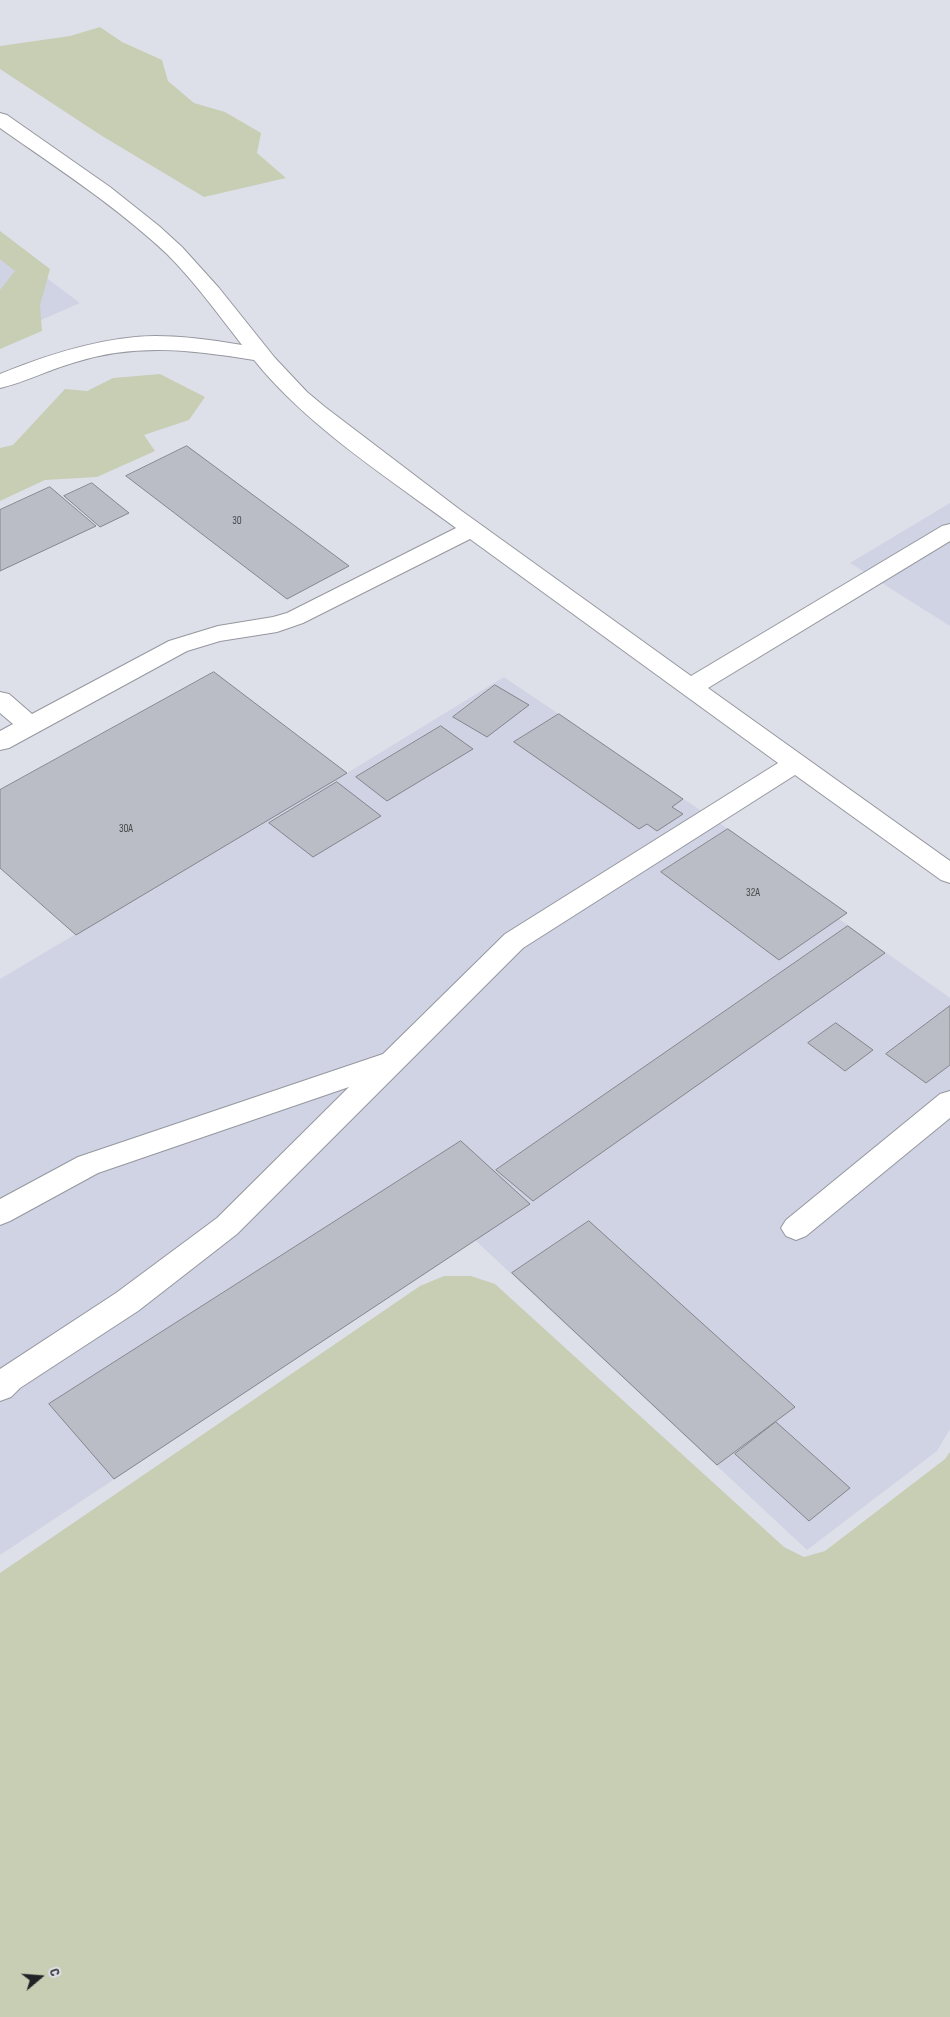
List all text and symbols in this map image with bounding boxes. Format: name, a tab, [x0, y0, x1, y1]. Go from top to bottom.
house number: 30	[232, 514, 242, 528]
house number: 30А	[119, 822, 133, 836]
house number: 32А	[746, 886, 760, 900]
north arrow	[15, 1952, 65, 2002]
text: С	[46, 1966, 64, 1978]

